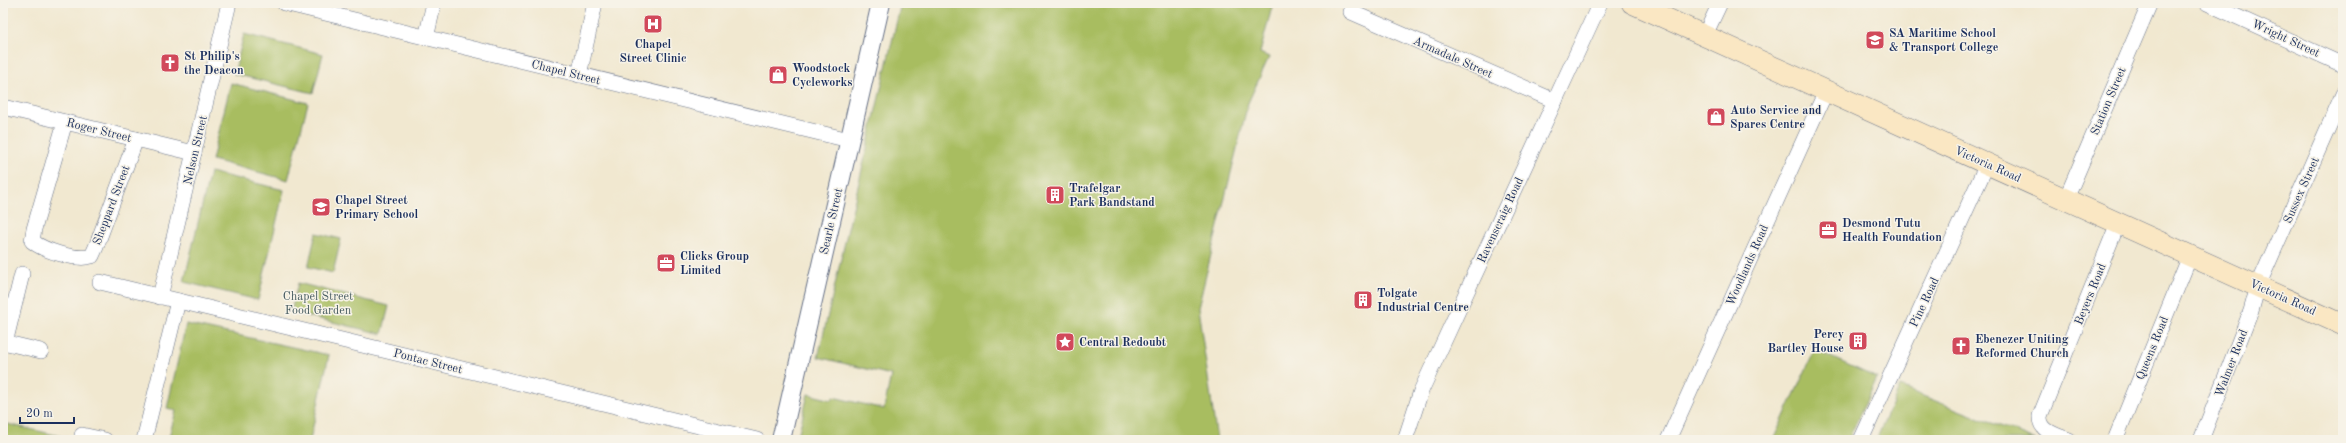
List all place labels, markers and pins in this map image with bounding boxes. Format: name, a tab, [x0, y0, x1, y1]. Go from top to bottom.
hospital icon: Chapel Street Clinic	[642, 13, 664, 35]
place label: SA Maritime School & Transport College	[1889, 28, 1999, 54]
school or university icon: SA Maritime School & Transport College	[1864, 29, 1886, 51]
place label: Chapel Street Clinic	[619, 39, 687, 65]
place label: St Philip's the Deacon	[184, 51, 244, 77]
church icon: St Philip's the Deacon	[159, 52, 181, 74]
place label: Woodstock Cycleworks	[792, 63, 852, 89]
shop icon: Woodstock Cycleworks	[767, 64, 789, 86]
place label: Auto Service and Spares Centre	[1730, 105, 1822, 131]
shop icon: Auto Service and Spares Centre	[1705, 106, 1727, 128]
place label: Trafelgar Park Bandstand	[1069, 183, 1155, 209]
building icon: Trafelgar Park Bandstand	[1044, 184, 1066, 206]
place label: Chapel Street Primary School	[335, 195, 419, 221]
school or university icon: Chapel Street Primary School	[310, 196, 332, 218]
place label: Desmond Tutu Health Foundation	[1842, 218, 1942, 244]
office icon: Desmond Tutu Health Foundation	[1817, 219, 1839, 241]
place label: Clicks Group Limited	[680, 251, 749, 277]
office icon: Clicks Group Limited	[655, 252, 677, 274]
place label: Tolgate Industrial Centre	[1377, 288, 1469, 314]
building icon: Tolgate Industrial Centre	[1352, 289, 1374, 311]
place label: Percy Bartley House	[1767, 329, 1844, 355]
building icon: Percy Bartley House	[1847, 330, 1869, 352]
place icon: Central Redoubt	[1054, 331, 1076, 353]
place label: Ebenezer Uniting Reformed Church	[1975, 334, 2069, 360]
church icon: Ebenezer Uniting Reformed Church	[1950, 335, 1972, 357]
place label: Central Redoubt	[1079, 337, 1167, 349]

